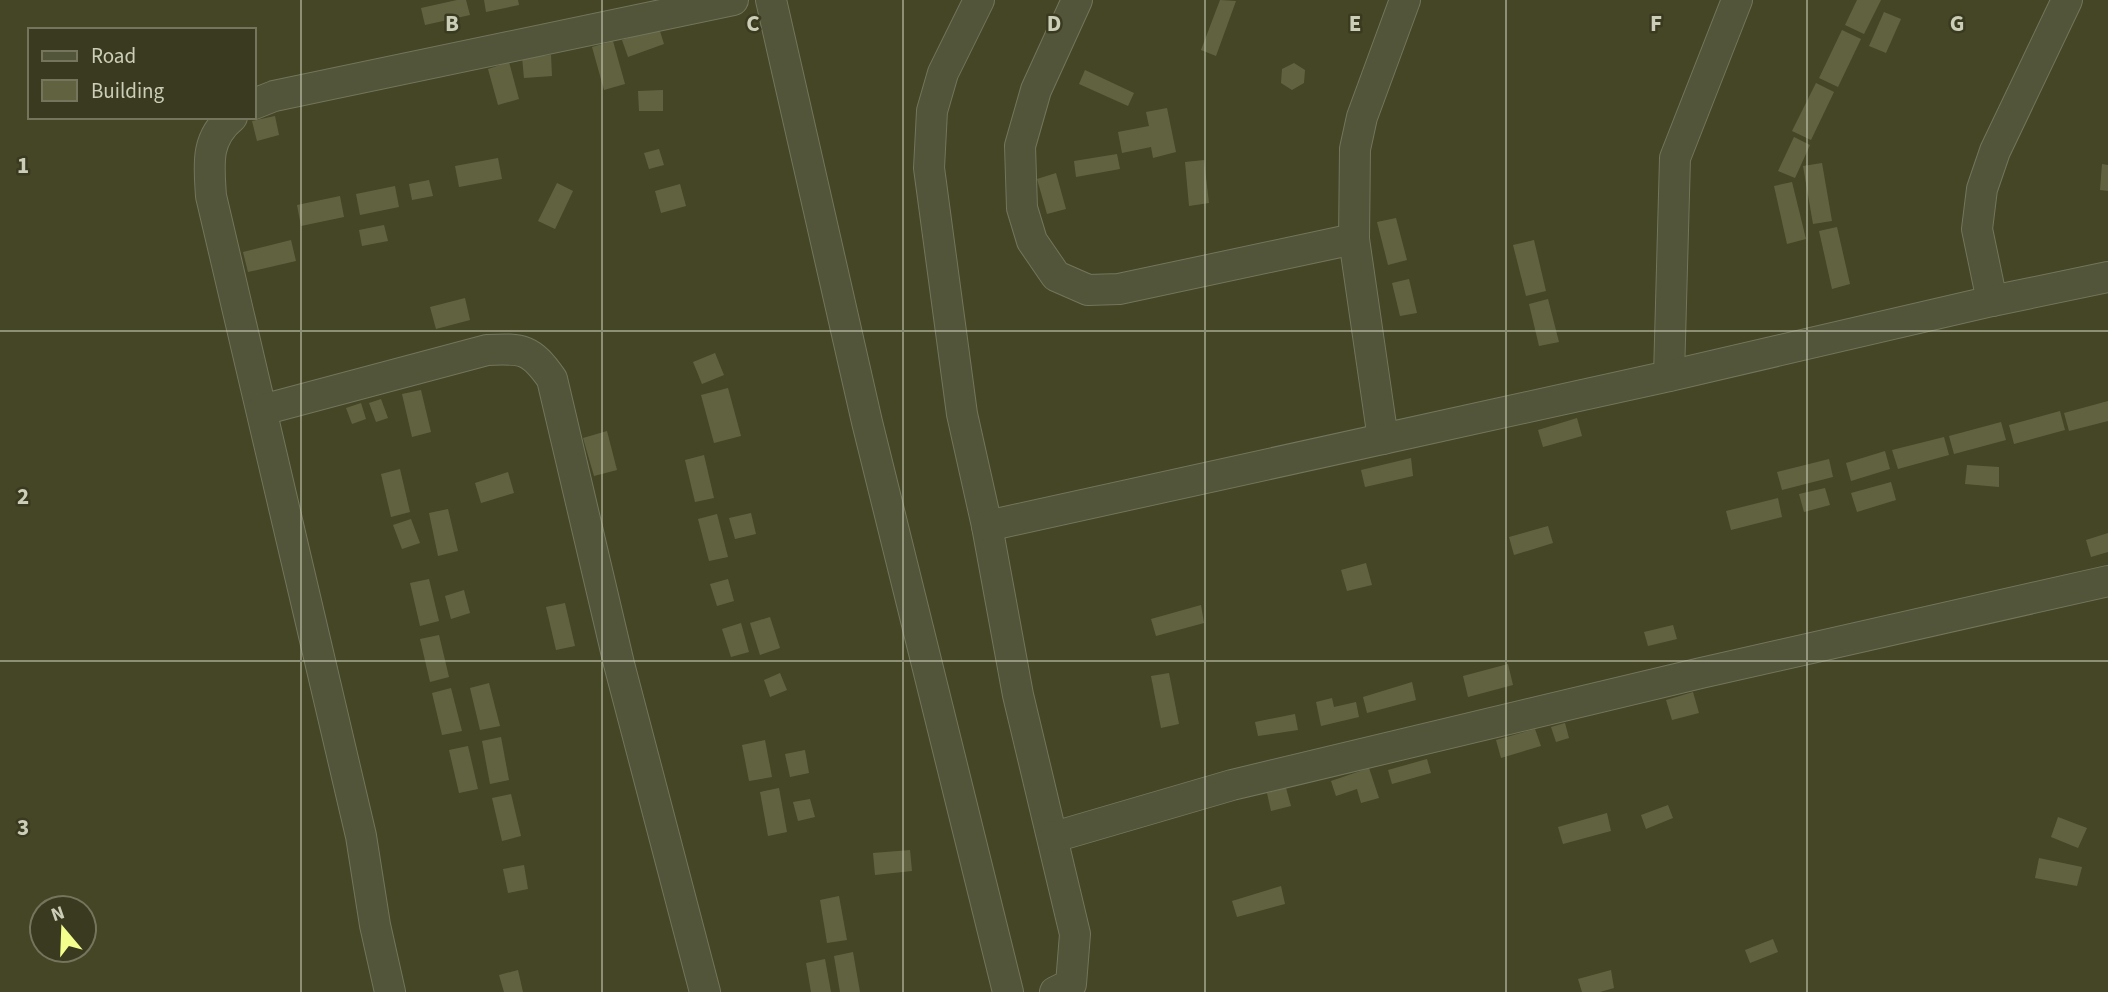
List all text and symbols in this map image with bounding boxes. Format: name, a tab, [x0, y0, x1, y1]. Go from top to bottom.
text: B	[445, 7, 459, 40]
text: C	[746, 7, 760, 40]
text: D	[1047, 7, 1061, 40]
text: E	[1349, 7, 1361, 40]
text: F	[1650, 7, 1662, 40]
text: G	[1950, 7, 1964, 40]
legend	[28, 28, 256, 119]
text: Road	[91, 41, 136, 71]
text: Building	[91, 76, 165, 106]
text: 1	[17, 149, 29, 182]
text: 2	[17, 480, 29, 513]
text: 3	[17, 811, 29, 844]
north arrow	[28, 894, 98, 964]
text: N	[48, 900, 68, 929]

